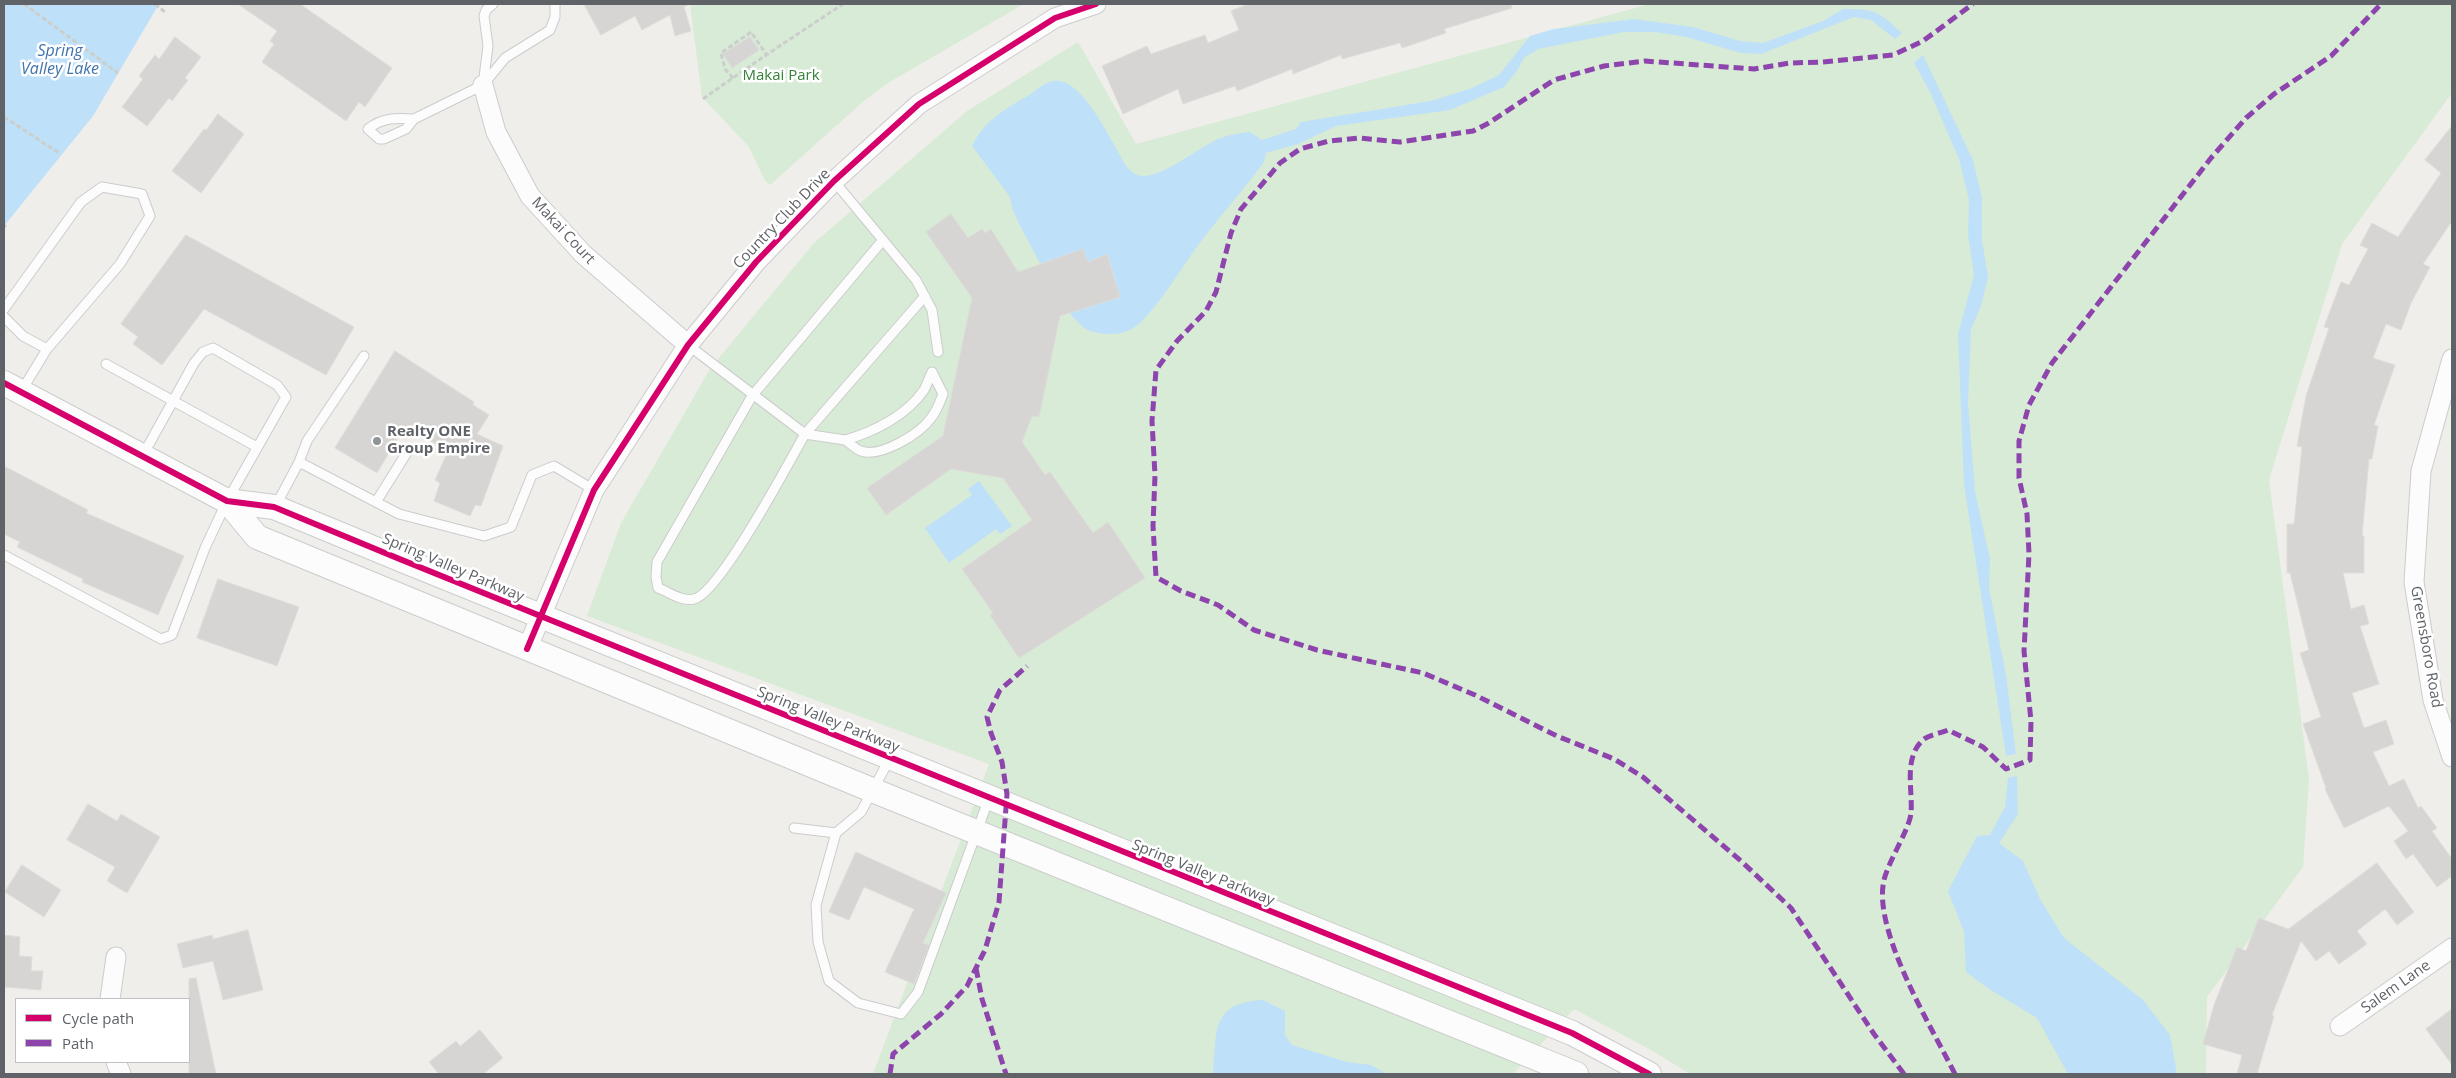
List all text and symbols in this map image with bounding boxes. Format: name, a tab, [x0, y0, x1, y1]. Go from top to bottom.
water label: Spring Valley Lake	[21, 41, 99, 79]
park label: Makai Park	[742, 67, 820, 85]
street label: Country Club Drive	[730, 165, 834, 273]
street label: Makai Court	[527, 194, 599, 268]
place label: Realty ONE Group Empire	[387, 423, 490, 458]
marker: Realty ONE Group Empire	[371, 435, 383, 447]
street label: Spring Valley Parkway	[379, 530, 527, 606]
street label: Greensboro Road	[2406, 585, 2446, 709]
street label: Spring Valley Parkway	[754, 683, 902, 757]
street label: Spring Valley Parkway	[1129, 836, 1277, 910]
street label: Salem Lane	[2358, 957, 2434, 1017]
legend	[15, 998, 190, 1063]
text: Cycle path	[62, 1008, 134, 1028]
text: Path	[62, 1033, 94, 1053]

